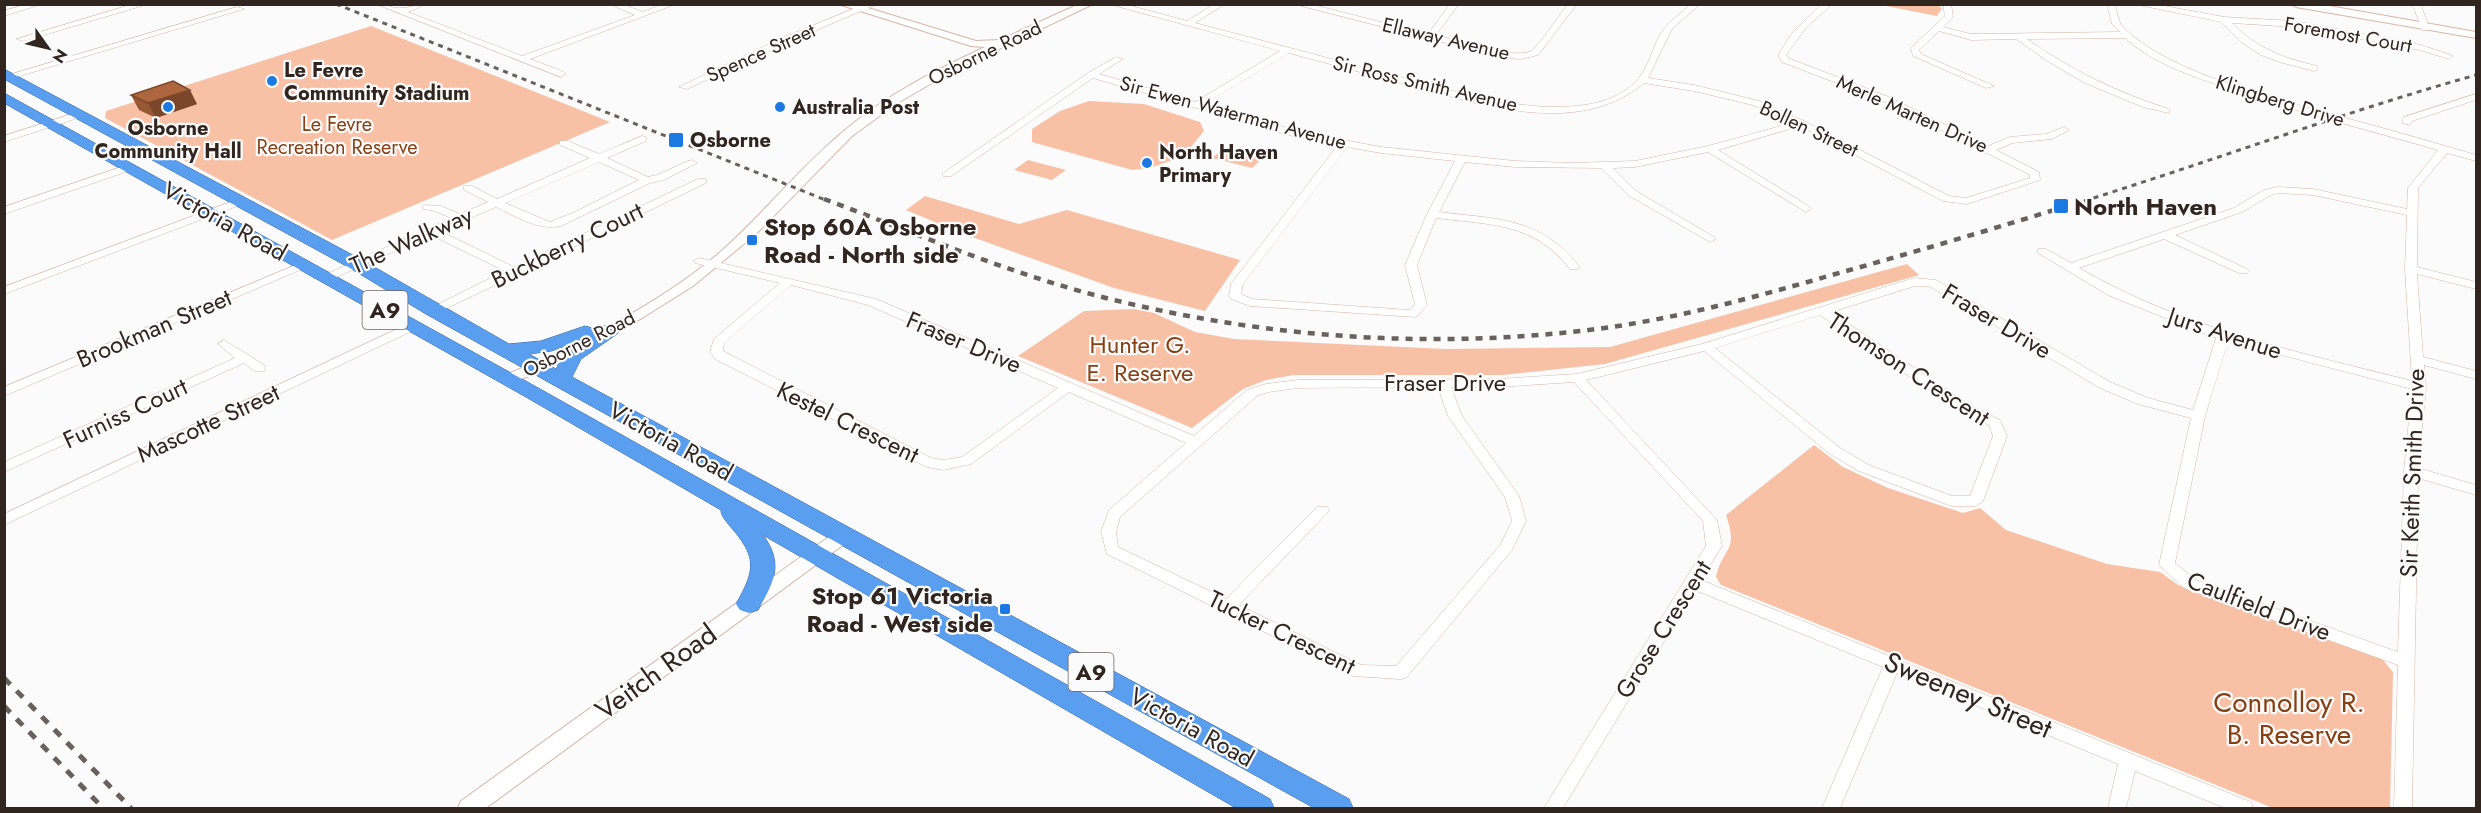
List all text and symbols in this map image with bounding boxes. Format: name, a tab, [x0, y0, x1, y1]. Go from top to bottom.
street label: Foremost Court	[2282, 9, 2414, 61]
street label: Ellaway Avenue	[1379, 10, 1513, 68]
street label: Osborne Road	[923, 13, 1047, 93]
street label: Spence Street	[702, 16, 820, 90]
north arrow	[18, 18, 78, 78]
text: N	[47, 44, 73, 68]
street label: Sir Ross Smith Avenue	[1330, 49, 1520, 119]
place label: Le Fevre Community Stadium	[284, 56, 469, 108]
street label: Merle Marten Drive	[1832, 68, 1992, 160]
street label: Klingberg Drive	[2212, 68, 2348, 134]
street label: Sir Ewen Waterman Avenue	[1116, 69, 1350, 157]
marker: Le Fevre Community Stadium	[265, 74, 279, 88]
place label: Australia Post	[791, 93, 920, 122]
street label: Bollen Street	[1755, 93, 1863, 165]
marker: Osborne Community Hall	[161, 100, 175, 114]
marker: Australia Post	[773, 100, 787, 114]
park label: Le Fevre Recreation Reserve	[256, 110, 418, 162]
place label: Osborne Community Hall	[94, 114, 242, 166]
place label: Osborne	[690, 126, 771, 155]
marker: Osborne	[667, 131, 685, 149]
place label: North Haven Primary	[1159, 138, 1278, 190]
marker: North Haven Primary	[1140, 156, 1154, 170]
street label: Victoria Road	[156, 172, 294, 270]
place label: North Haven	[2074, 189, 2217, 224]
street label: Buckberry Court	[485, 193, 649, 297]
street label: The Walkway	[344, 197, 478, 283]
marker: North Haven	[2052, 197, 2070, 215]
place label: Stop 60A Osborne Road - North side	[764, 209, 977, 272]
marker: Stop 60A Osborne Road - North side	[745, 233, 759, 247]
street label: Fraser Drive	[1936, 275, 2058, 367]
street label: Brookman Street	[71, 279, 237, 376]
road number: A9	[362, 291, 408, 329]
street label: Jurs Avenue	[2161, 297, 2287, 368]
street label: Fraser Drive	[901, 302, 1027, 382]
street label: Osborne Road	[518, 303, 640, 385]
street label: Thomson Crescent	[1821, 303, 1997, 435]
park label: Hunter G. E. Reserve	[1087, 327, 1193, 390]
street label: Fraser Drive	[1384, 365, 1506, 400]
street label: Sir Keith Smith Drive	[2391, 368, 2433, 578]
street label: Furniss Court	[57, 369, 193, 457]
street label: Kestel Crescent	[771, 372, 925, 472]
street label: Mascotte Street	[131, 375, 285, 471]
street label: Victoria Road	[602, 392, 740, 490]
street label: Grose Crescent	[1606, 553, 1720, 705]
street label: Caulfield Drive	[2182, 563, 2336, 649]
place label: Stop 61 Victoria Road - West side	[807, 578, 993, 641]
street label: Tucker Crescent	[1202, 581, 1362, 683]
marker: Stop 61 Victoria Road - West side	[998, 602, 1012, 616]
street label: Veitch Road	[587, 614, 725, 730]
street label: Sweeney Street	[1878, 641, 2059, 749]
road number: A9	[1068, 653, 1114, 691]
street label: Victoria Road	[1123, 678, 1261, 776]
park label: Connolloy R. B. Reserve	[2213, 682, 2365, 755]

